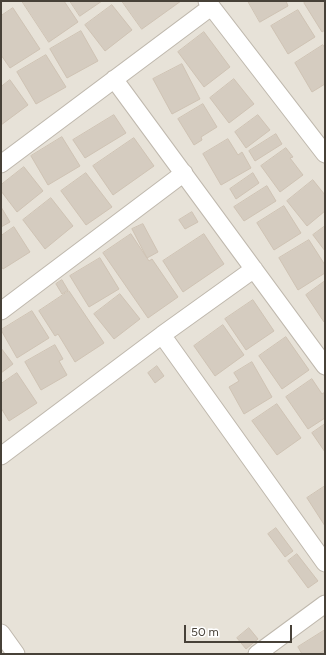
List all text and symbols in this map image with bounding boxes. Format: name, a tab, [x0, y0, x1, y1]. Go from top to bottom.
scale bar	[186, 617, 294, 643]
text: 50 m	[191, 625, 219, 639]

